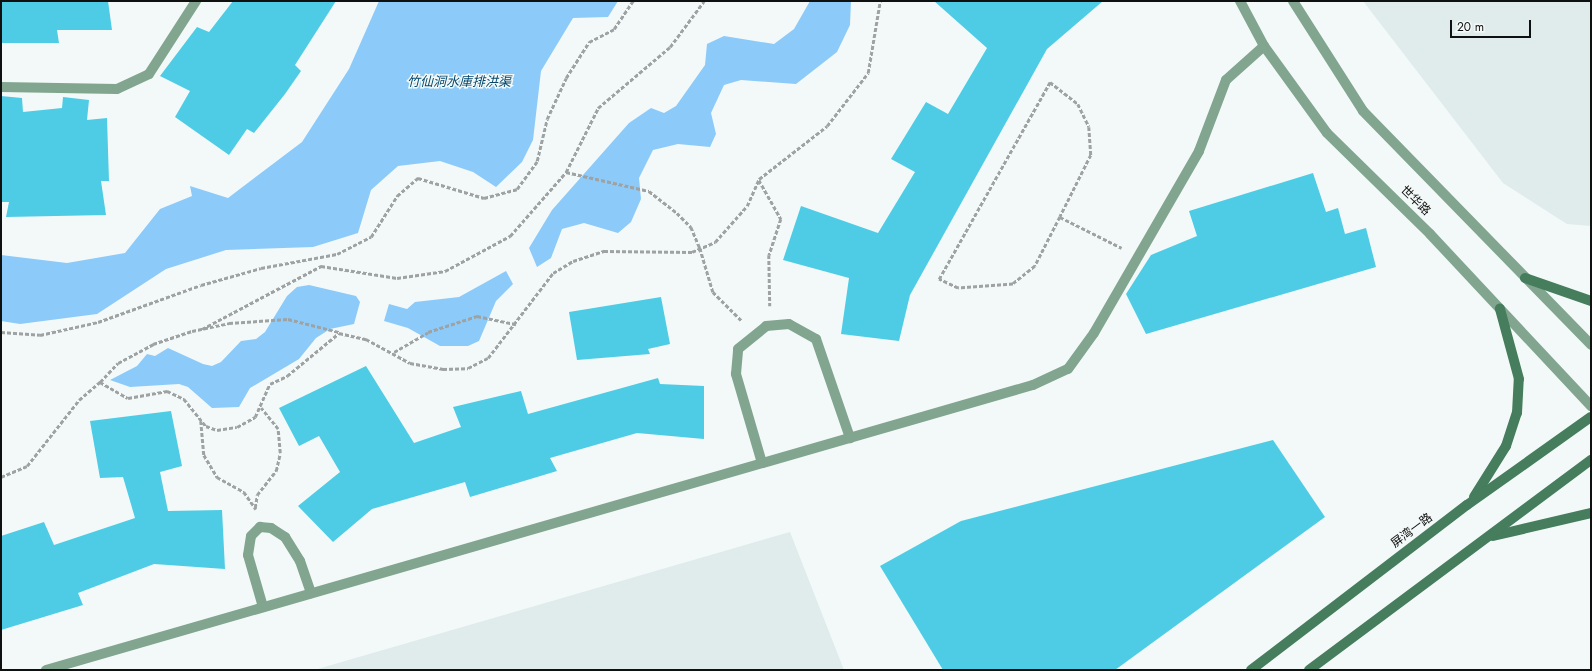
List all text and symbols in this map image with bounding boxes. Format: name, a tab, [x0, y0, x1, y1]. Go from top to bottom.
scale bar	[1452, 12, 1533, 38]
text: 20 m	[1457, 18, 1484, 36]
water label: 竹仙洞水庫排洪渠	[407, 74, 511, 90]
street label: 世华路	[1397, 183, 1433, 219]
street label: 屏湾一路	[1388, 511, 1436, 551]

